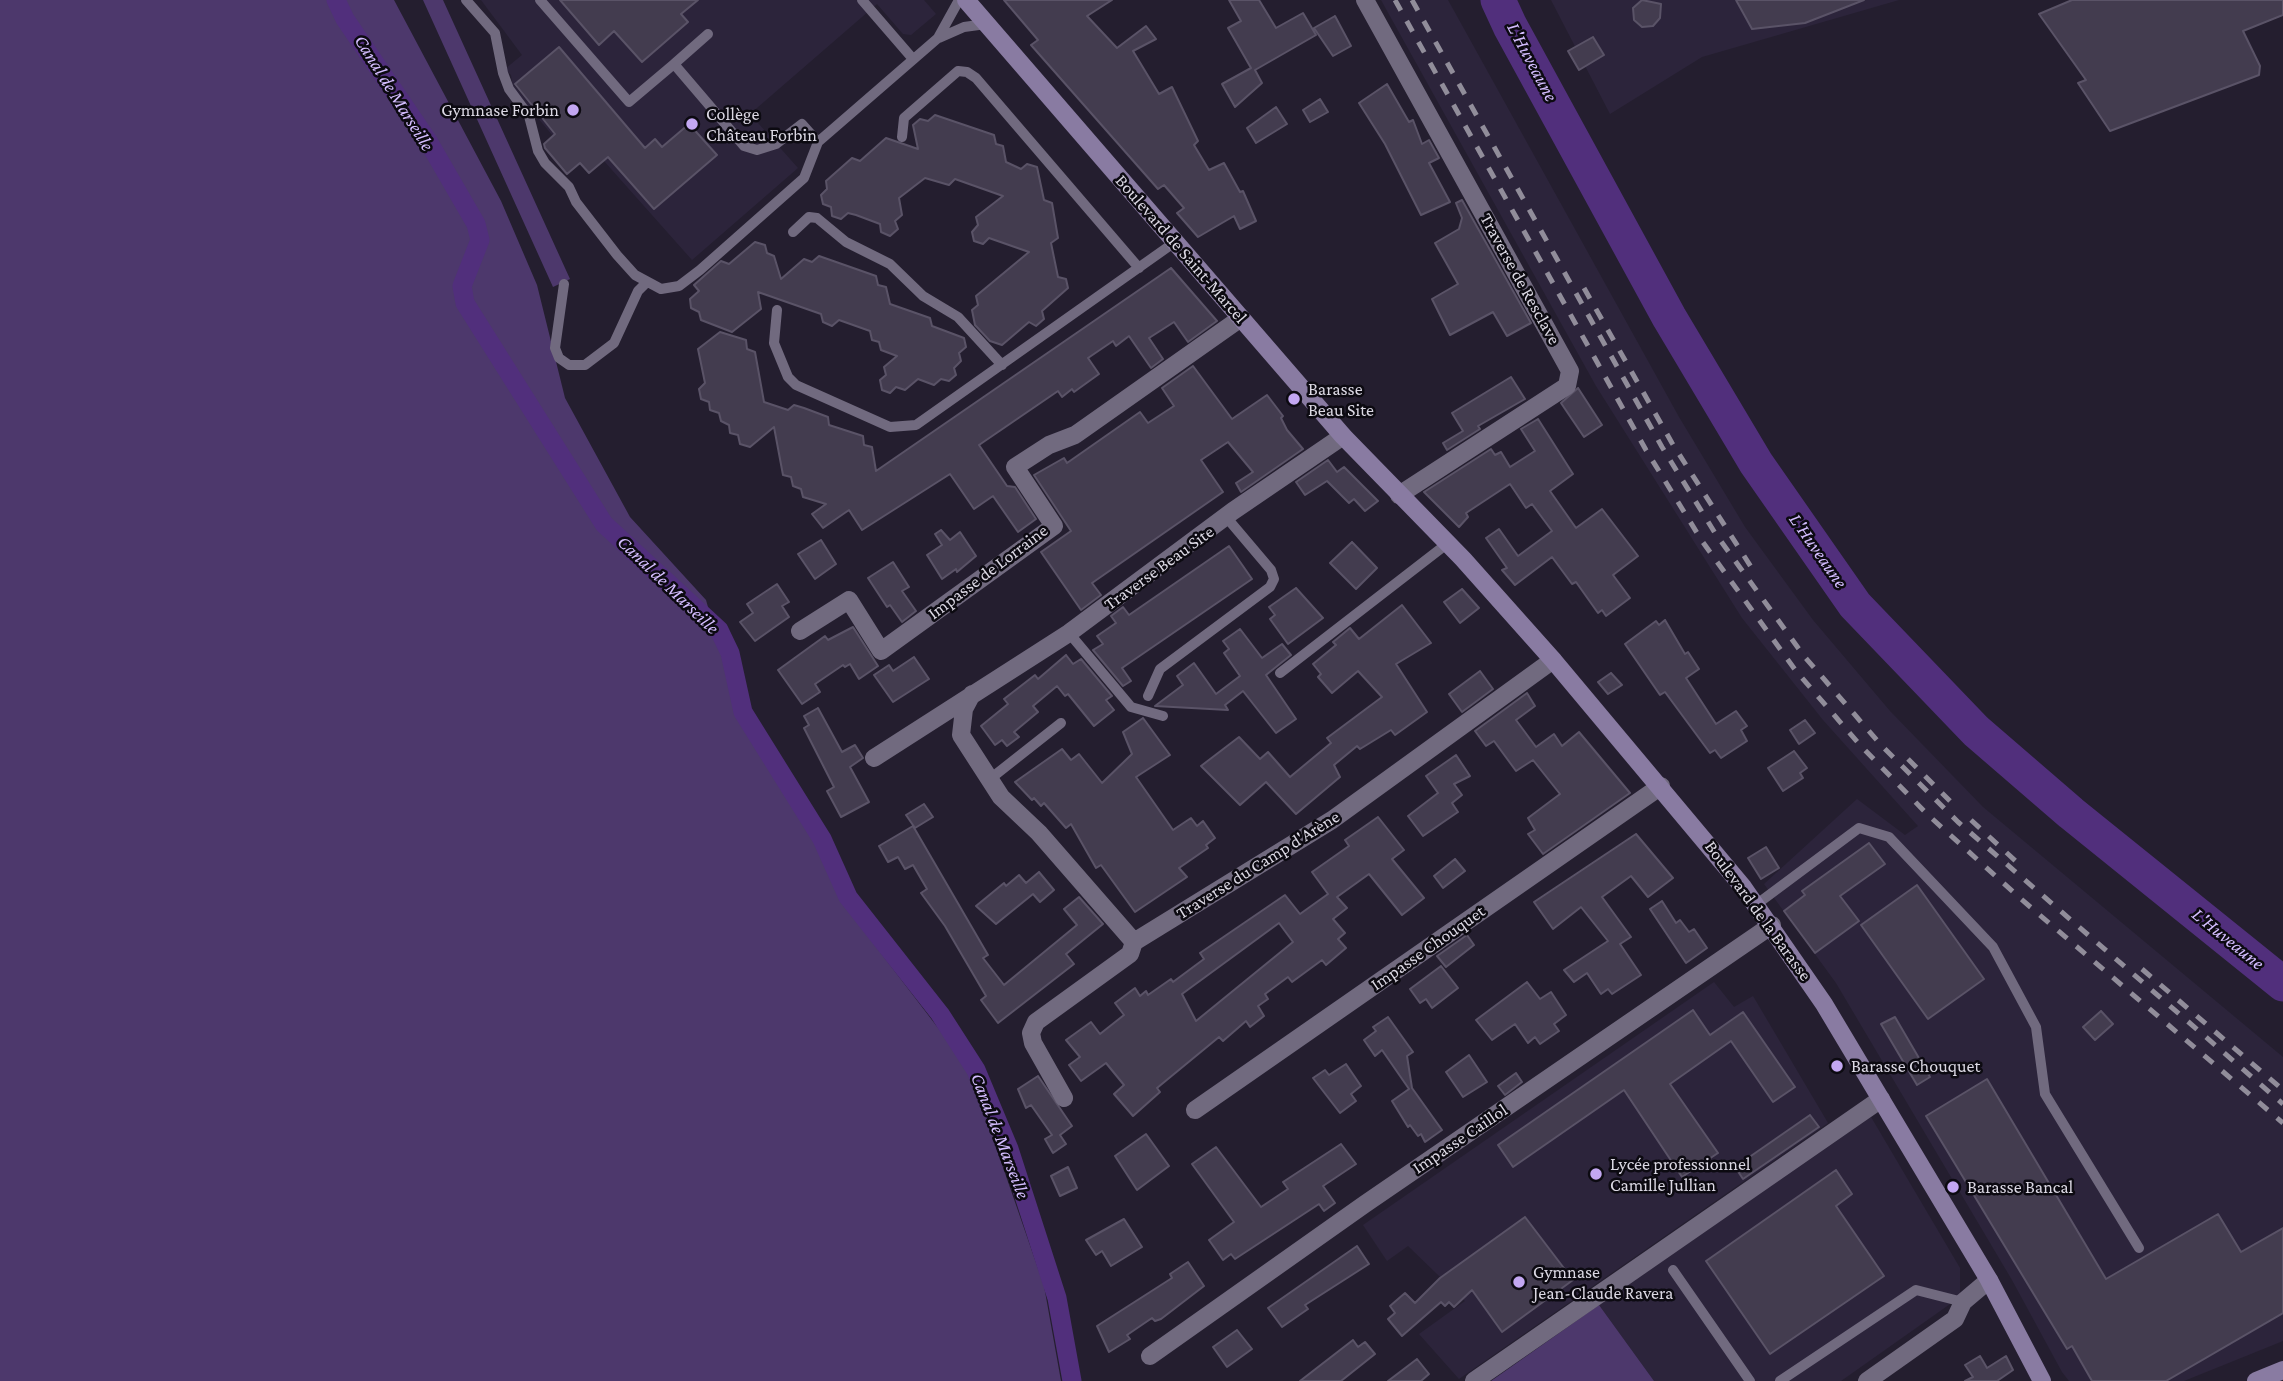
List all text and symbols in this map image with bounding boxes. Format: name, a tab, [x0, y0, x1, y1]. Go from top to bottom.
water label: L'Huveaune	[1502, 19, 1562, 105]
water label: Canal de Marseille	[349, 31, 439, 155]
place label: Gymnase Forbin	[441, 99, 559, 121]
marker: Gymnase Forbin	[565, 102, 581, 118]
place label: Collège Château Forbin	[706, 103, 817, 146]
marker: Collège Château Forbin	[684, 116, 700, 132]
street label: Boulevard de Saint-Marcel	[1111, 170, 1251, 328]
street label: Traverse de Resclave	[1475, 210, 1565, 348]
place label: Barasse Beau Site	[1308, 378, 1374, 420]
marker: Barasse Beau Site	[1286, 391, 1302, 407]
water label: L'Huveaune	[1784, 509, 1852, 593]
street label: Impasse de Lorraine	[924, 520, 1052, 624]
street label: Traverse Beau Site	[1100, 521, 1218, 615]
water label: Canal de Marseille	[612, 531, 724, 639]
street label: Traverse du Camp d'Arène	[1172, 806, 1344, 924]
street label: Boulevard de la Barasse	[1700, 837, 1816, 985]
street label: Impasse Chouquet	[1367, 901, 1489, 995]
water label: L'Huveaune	[2187, 903, 2269, 975]
place label: Barasse Chouquet	[1851, 1055, 1980, 1077]
marker: Barasse Chouquet	[1829, 1058, 1845, 1074]
water label: Canal de Marseille	[966, 1070, 1034, 1202]
street label: Impasse Caillol	[1408, 1099, 1512, 1179]
place label: Lycée professionnel Camille Jullian	[1610, 1153, 1751, 1196]
marker: Lycée professionnel Camille Jullian	[1588, 1166, 1604, 1182]
place label: Barasse Bancal	[1967, 1176, 2073, 1198]
marker: Barasse Bancal	[1945, 1179, 1961, 1195]
place label: Gymnase Jean-Claude Ravera	[1533, 1261, 1673, 1304]
marker: Gymnase Jean-Claude Ravera	[1511, 1274, 1527, 1290]

